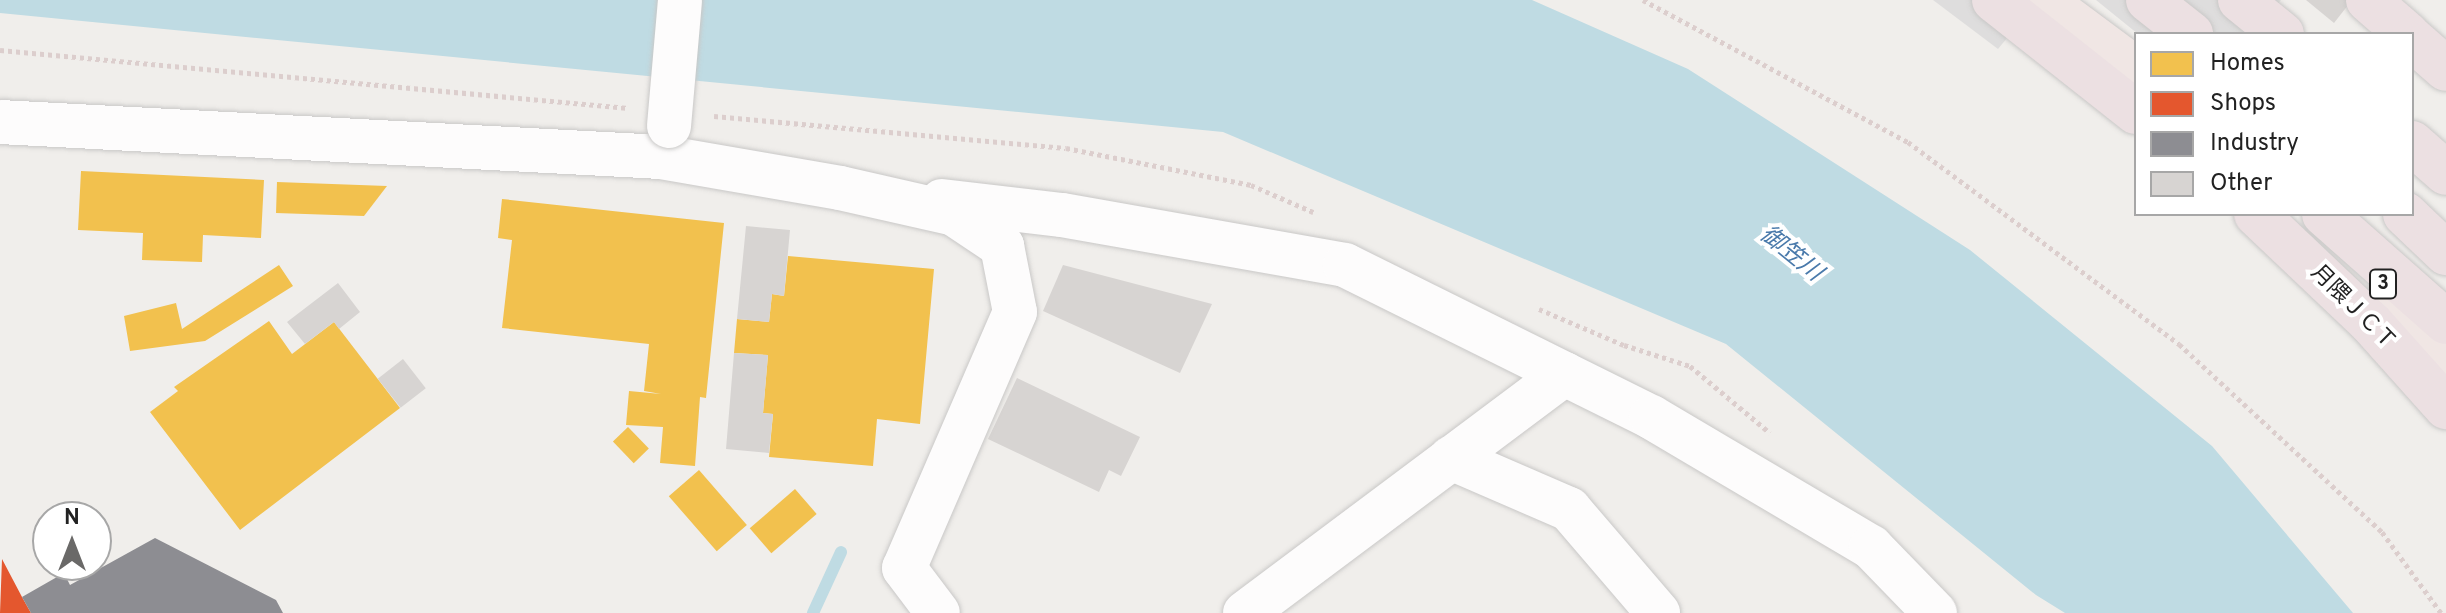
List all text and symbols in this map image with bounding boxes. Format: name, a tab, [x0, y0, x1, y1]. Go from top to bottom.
legend	[2134, 32, 2414, 216]
text: Homes	[2210, 49, 2285, 79]
text: Shops	[2210, 89, 2276, 119]
text: Industry	[2210, 129, 2299, 159]
text: Other	[2210, 169, 2272, 199]
water label: 御笠川	[1753, 221, 1827, 289]
street label: 月隈ＪＣＴ	[2305, 260, 2401, 356]
road number: 3	[2369, 268, 2397, 300]
north arrow	[32, 501, 112, 581]
text: N	[64, 505, 80, 532]

